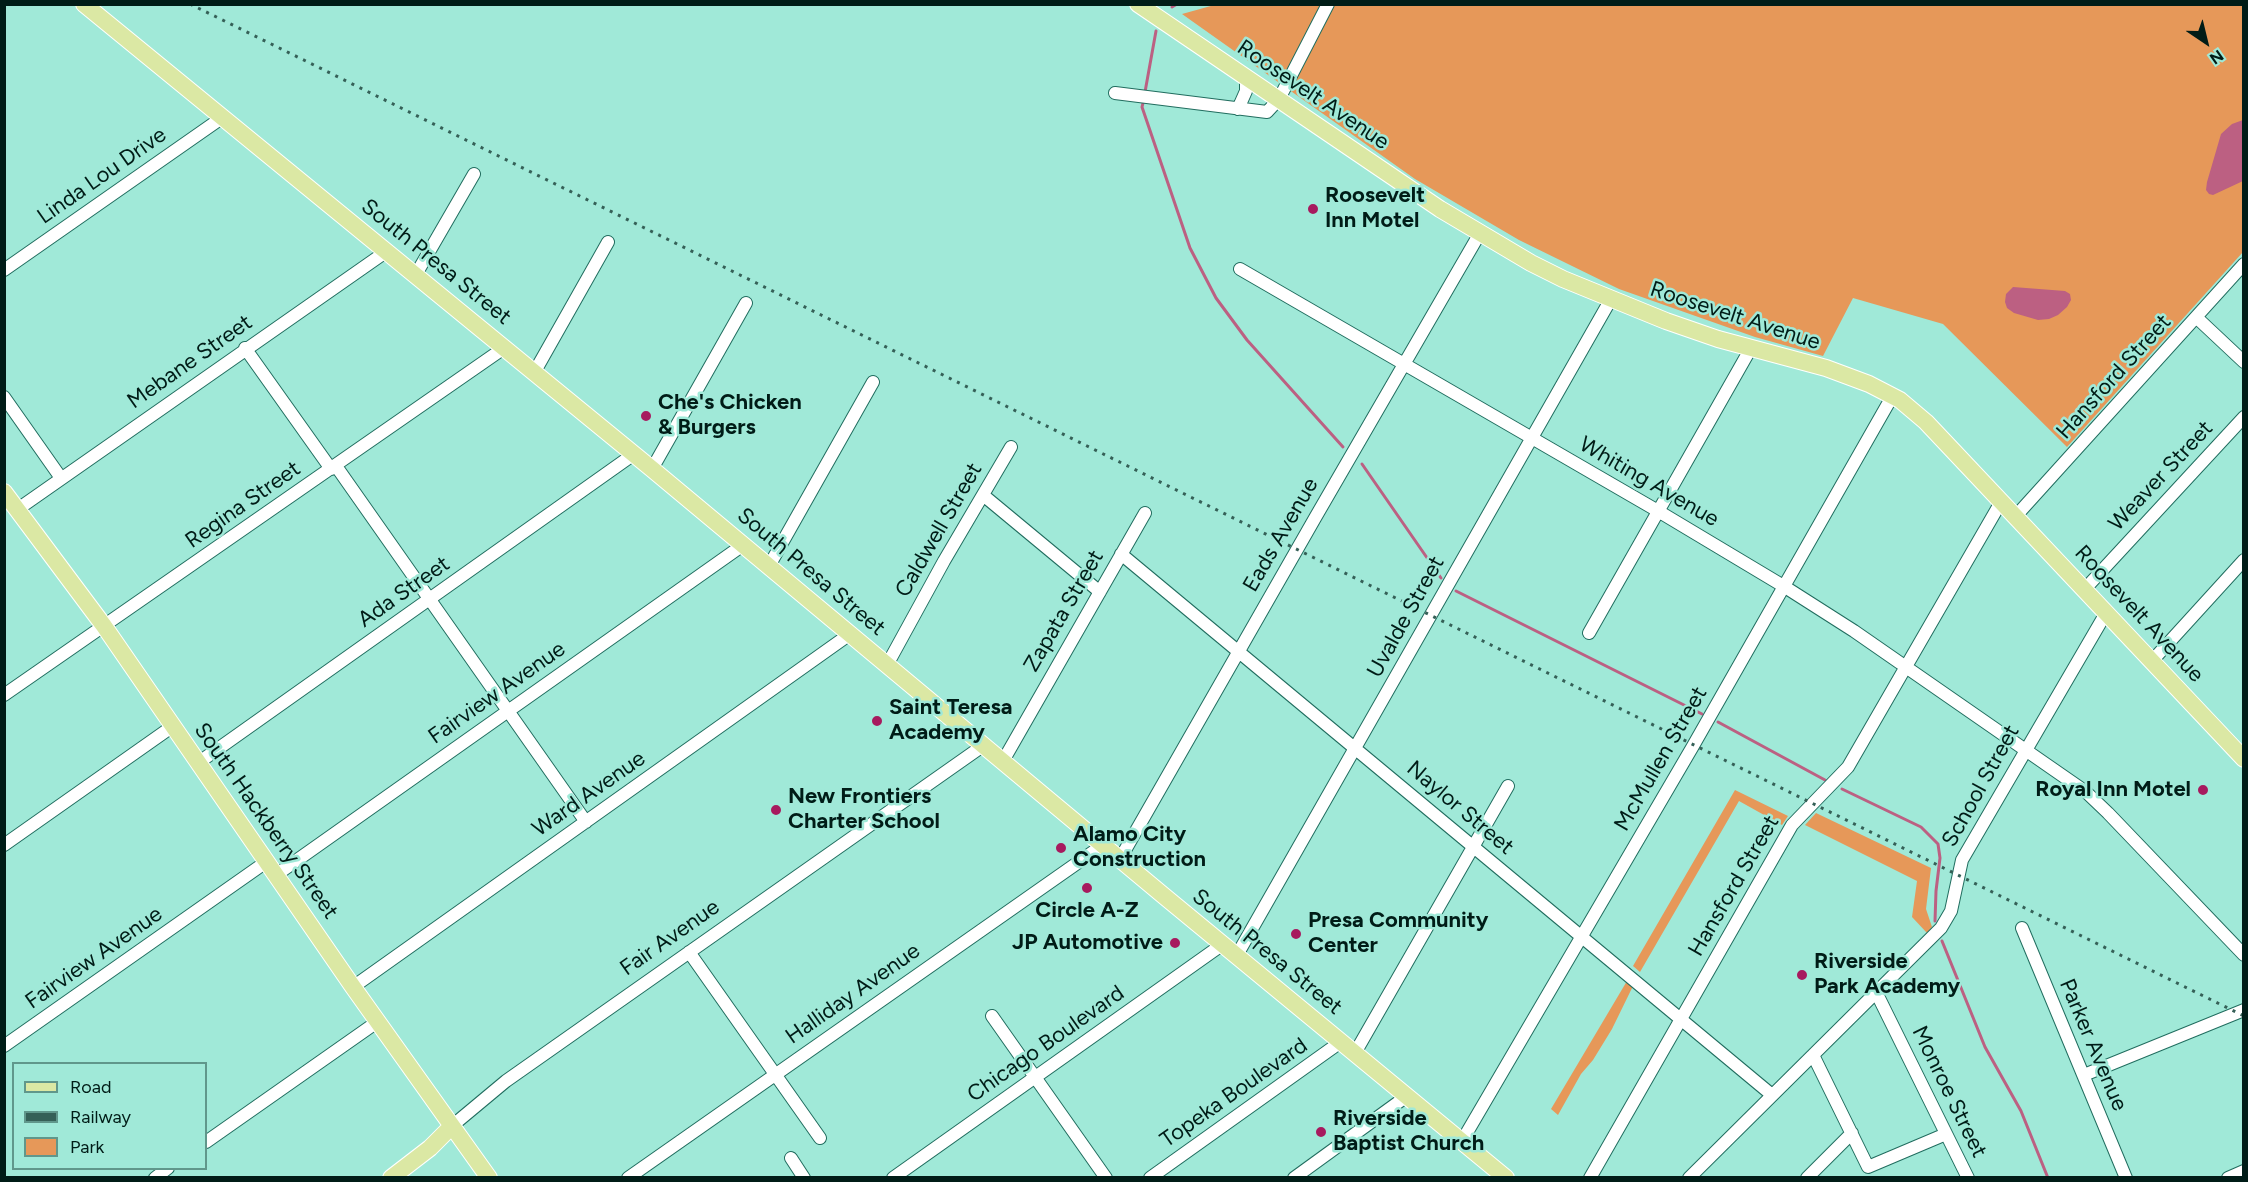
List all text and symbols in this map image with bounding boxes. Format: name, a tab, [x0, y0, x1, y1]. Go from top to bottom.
north arrow	[2176, 12, 2236, 72]
street label: Roosevelt Avenue	[1232, 34, 1394, 156]
text: N	[2206, 46, 2227, 68]
street label: Linda Lou Drive	[33, 122, 171, 230]
place label: Roosevelt Inn Motel	[1325, 183, 1425, 234]
street label: South Presa Street	[356, 193, 516, 331]
marker: Roosevelt Inn Motel	[1306, 202, 1320, 216]
street label: Roosevelt Avenue	[1647, 276, 1823, 356]
street label: Mebane Street	[123, 309, 257, 415]
street label: Hansford Street	[2051, 309, 2177, 445]
place label: Che's Chicken & Burgers	[658, 390, 802, 442]
marker: Che's Chicken & Burgers	[639, 409, 653, 423]
street label: Weaver Street	[2103, 415, 2219, 537]
street label: Whiting Avenue	[1574, 431, 1724, 533]
street label: Regina Street	[180, 456, 306, 554]
street label: Caldwell Street	[890, 458, 988, 602]
street label: Eads Avenue	[1238, 473, 1324, 597]
street label: South Presa Street	[732, 502, 890, 642]
street label: Roosevelt Avenue	[2069, 540, 2209, 688]
street label: Zapata Street	[1019, 545, 1109, 677]
street label: Ada Street	[353, 551, 455, 633]
street label: Uvalde Street	[1362, 552, 1450, 682]
street label: Fairview Avenue	[424, 636, 570, 750]
street label: McMullen Street	[1609, 682, 1713, 836]
place label: Saint Teresa Academy	[889, 695, 1013, 746]
marker: Saint Teresa Academy	[870, 714, 884, 728]
street label: South Hackberry Street	[188, 718, 344, 924]
street label: School Street	[1937, 721, 2025, 851]
street label: Ward Avenue	[528, 745, 650, 843]
street label: Naylor Street	[1401, 756, 1519, 860]
place label: Royal Inn Motel	[2035, 777, 2191, 803]
marker: Royal Inn Motel	[2196, 783, 2210, 797]
place label: New Frontiers Charter School	[788, 784, 940, 836]
marker: New Frontiers Charter School	[769, 803, 783, 817]
street label: Hansford Street	[1683, 811, 1785, 961]
place label: Alamo City Construction	[1073, 822, 1206, 873]
marker: Alamo City Construction	[1054, 841, 1068, 855]
marker: Circle A-Z	[1080, 881, 1094, 895]
street label: South Presa Street	[1187, 883, 1347, 1021]
street label: Fair Avenue	[615, 894, 725, 982]
place label: Circle A-Z	[1035, 898, 1139, 924]
street label: Fairview Avenue	[21, 901, 167, 1015]
place label: Presa Community Center	[1308, 908, 1488, 960]
marker: Presa Community Center	[1289, 927, 1303, 941]
place label: JP Automotive	[1012, 930, 1163, 956]
marker: JP Automotive	[1168, 936, 1182, 950]
street label: Halliday Avenue	[781, 938, 925, 1050]
place label: Riverside Park Academy	[1814, 949, 1960, 1000]
marker: Riverside Park Academy	[1795, 968, 1809, 982]
street label: Parker Avenue	[2053, 975, 2133, 1115]
street label: Chicago Boulevard	[963, 980, 1129, 1108]
street label: Monroe Street	[1906, 1022, 1992, 1162]
street label: Topeka Boulevard	[1155, 1032, 1313, 1154]
legend	[12, 1062, 207, 1170]
text: Road	[70, 1076, 111, 1098]
text: Railway	[70, 1106, 131, 1128]
place label: Riverside Baptist Church	[1333, 1106, 1484, 1158]
marker: Riverside Baptist Church	[1314, 1125, 1328, 1139]
text: Park	[70, 1136, 104, 1158]

